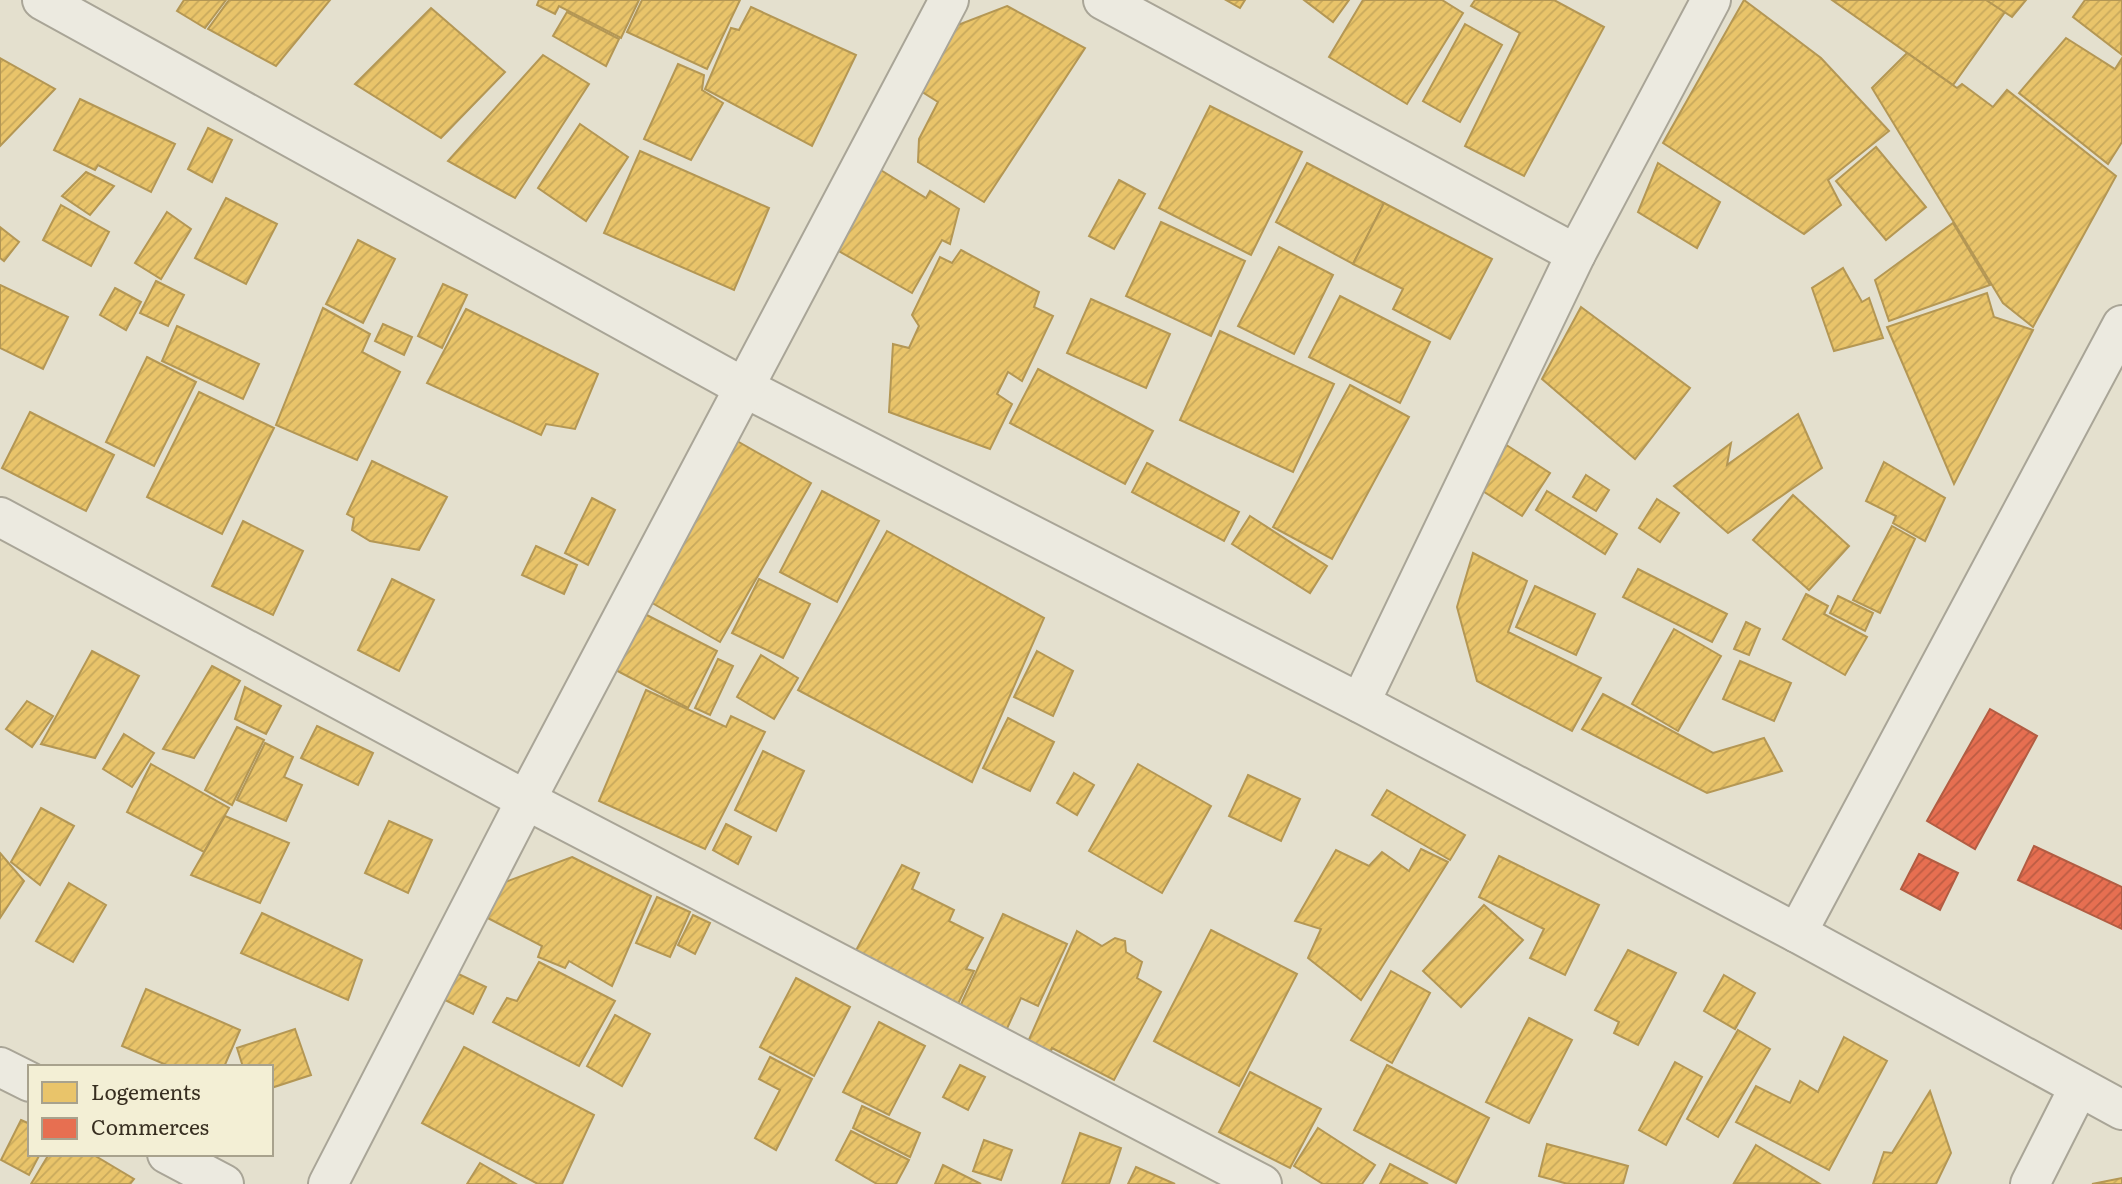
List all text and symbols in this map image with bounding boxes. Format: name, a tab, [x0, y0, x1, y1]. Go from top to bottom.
legend	[28, 1065, 273, 1156]
text: Logements	[91, 1075, 200, 1106]
text: Commerces	[91, 1110, 209, 1141]

